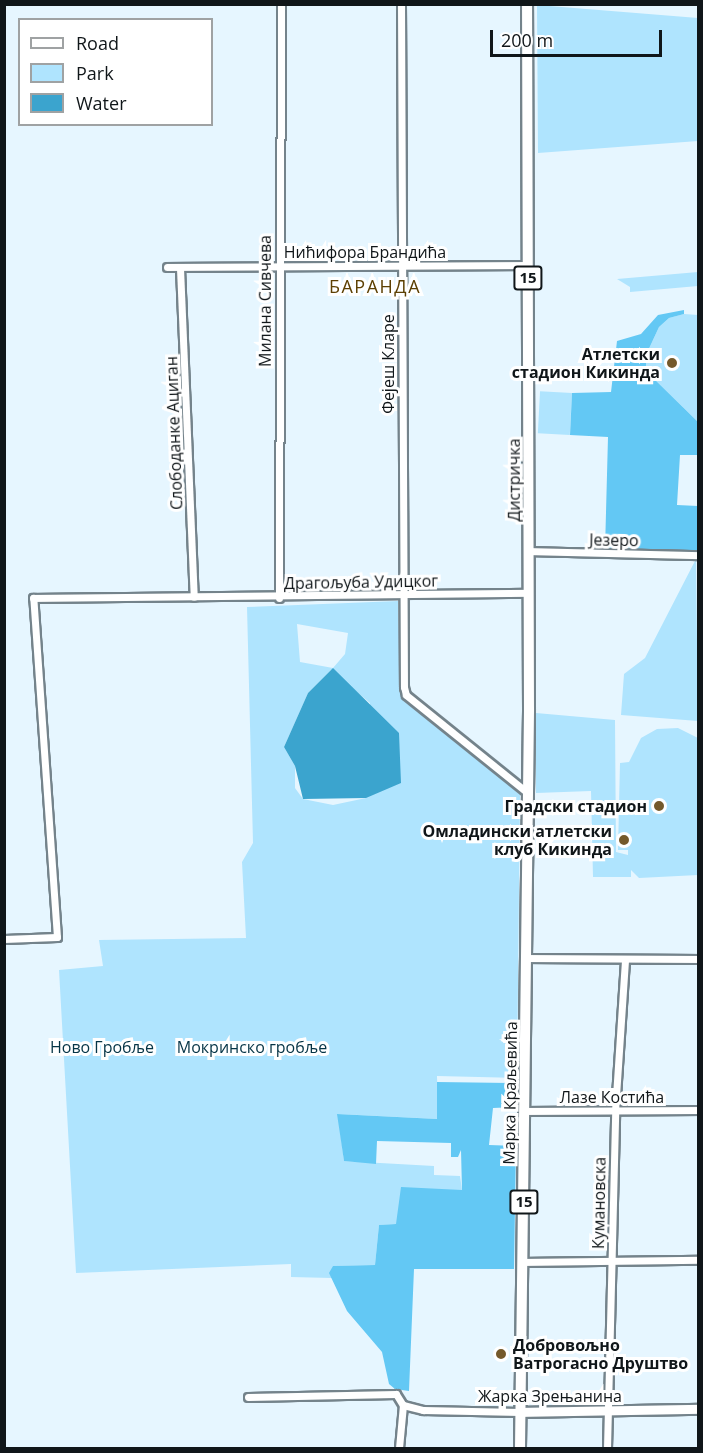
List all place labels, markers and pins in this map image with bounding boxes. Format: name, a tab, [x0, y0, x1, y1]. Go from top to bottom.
place label: Атлетски стадион Кикинда	[512, 344, 660, 382]
marker: Атлетски стадион Кикинда	[665, 356, 679, 370]
place label: Градски стадион	[504, 796, 647, 816]
marker: Градски стадион	[652, 799, 666, 813]
place label: Омладински атлетски клуб Кикинда	[422, 821, 612, 859]
marker: Омладински атлетски клуб Кикинда	[617, 833, 631, 847]
place label: Добровољно Ватрогасно Друштво	[513, 1335, 688, 1373]
marker: Добровољно Ватрогасно Друштво	[494, 1347, 508, 1361]

